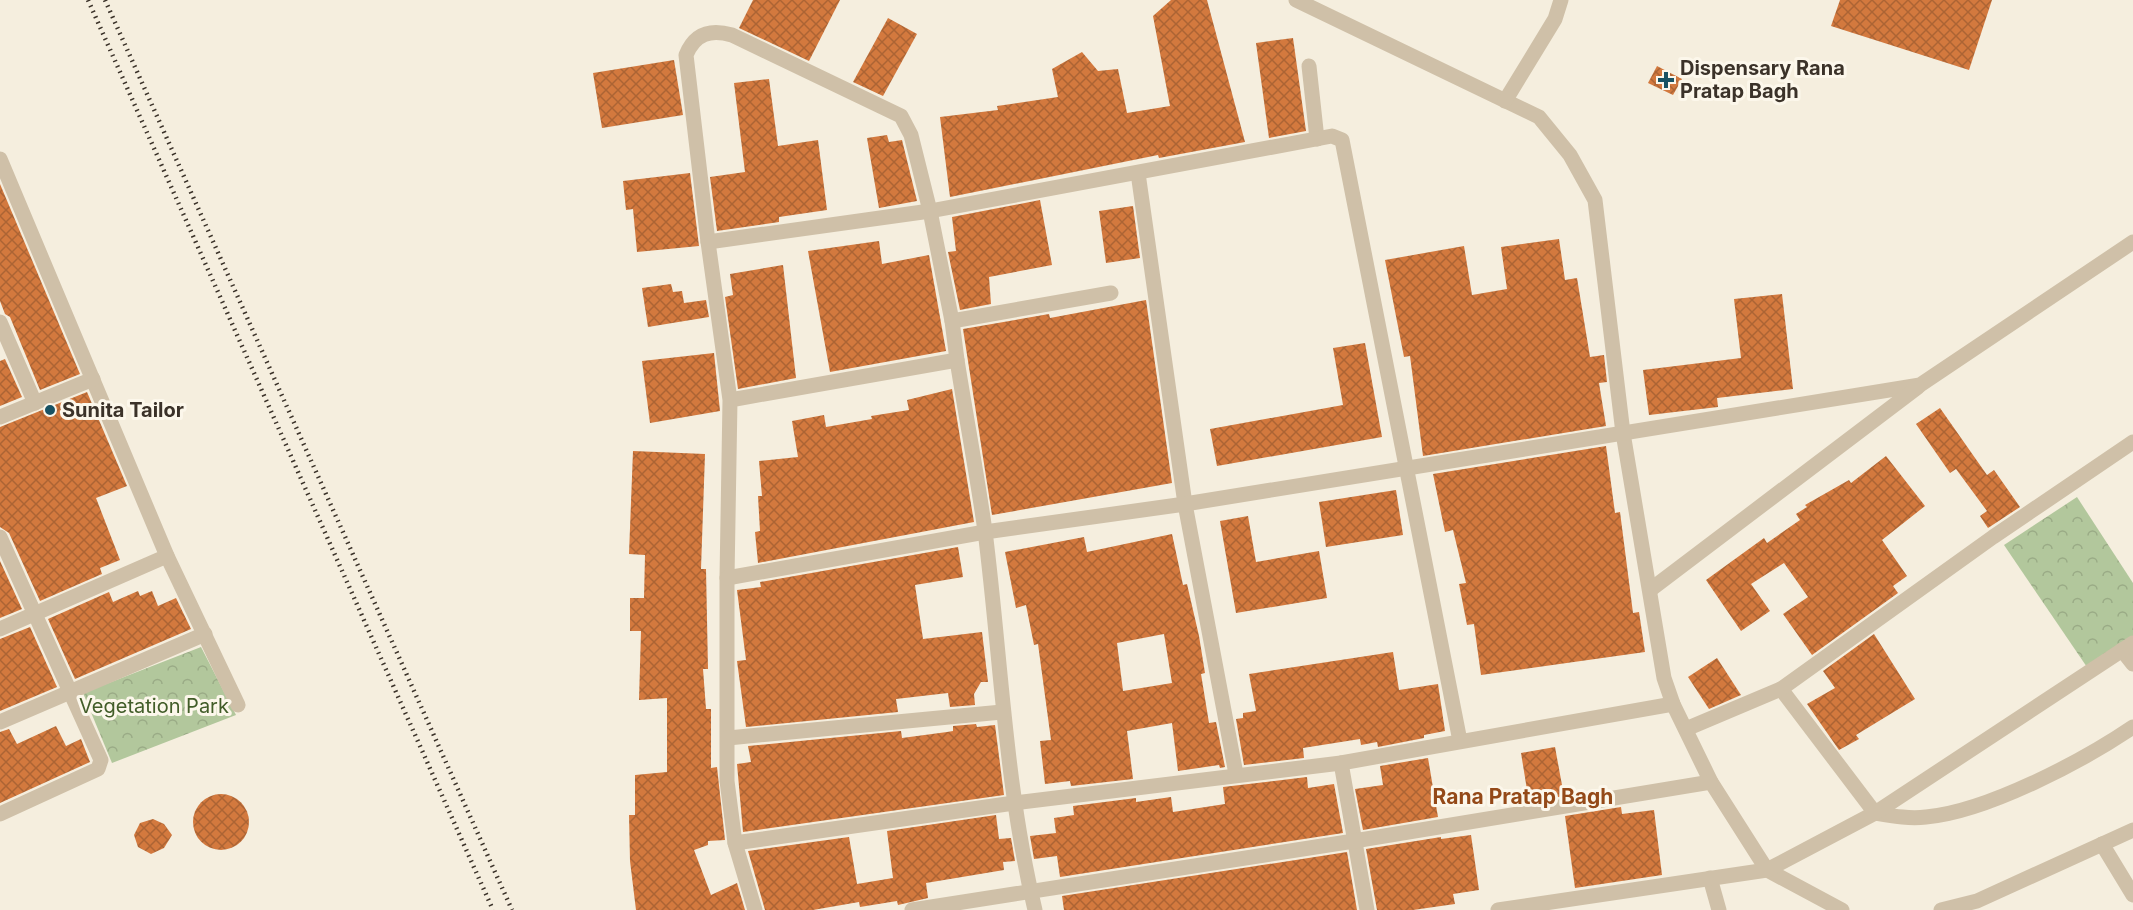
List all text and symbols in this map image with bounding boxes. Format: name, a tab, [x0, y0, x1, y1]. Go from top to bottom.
place label: Dispensary Rana Pratap Bagh	[1680, 56, 1845, 103]
marker: Dispensary Rana Pratap Bagh	[1657, 71, 1675, 89]
place label: Sunita Tailor	[62, 398, 184, 422]
marker: Sunita Tailor	[43, 403, 57, 417]
park label: Vegetation Park	[79, 694, 229, 718]
district label: Rana Pratap Bagh	[1433, 784, 1613, 809]

